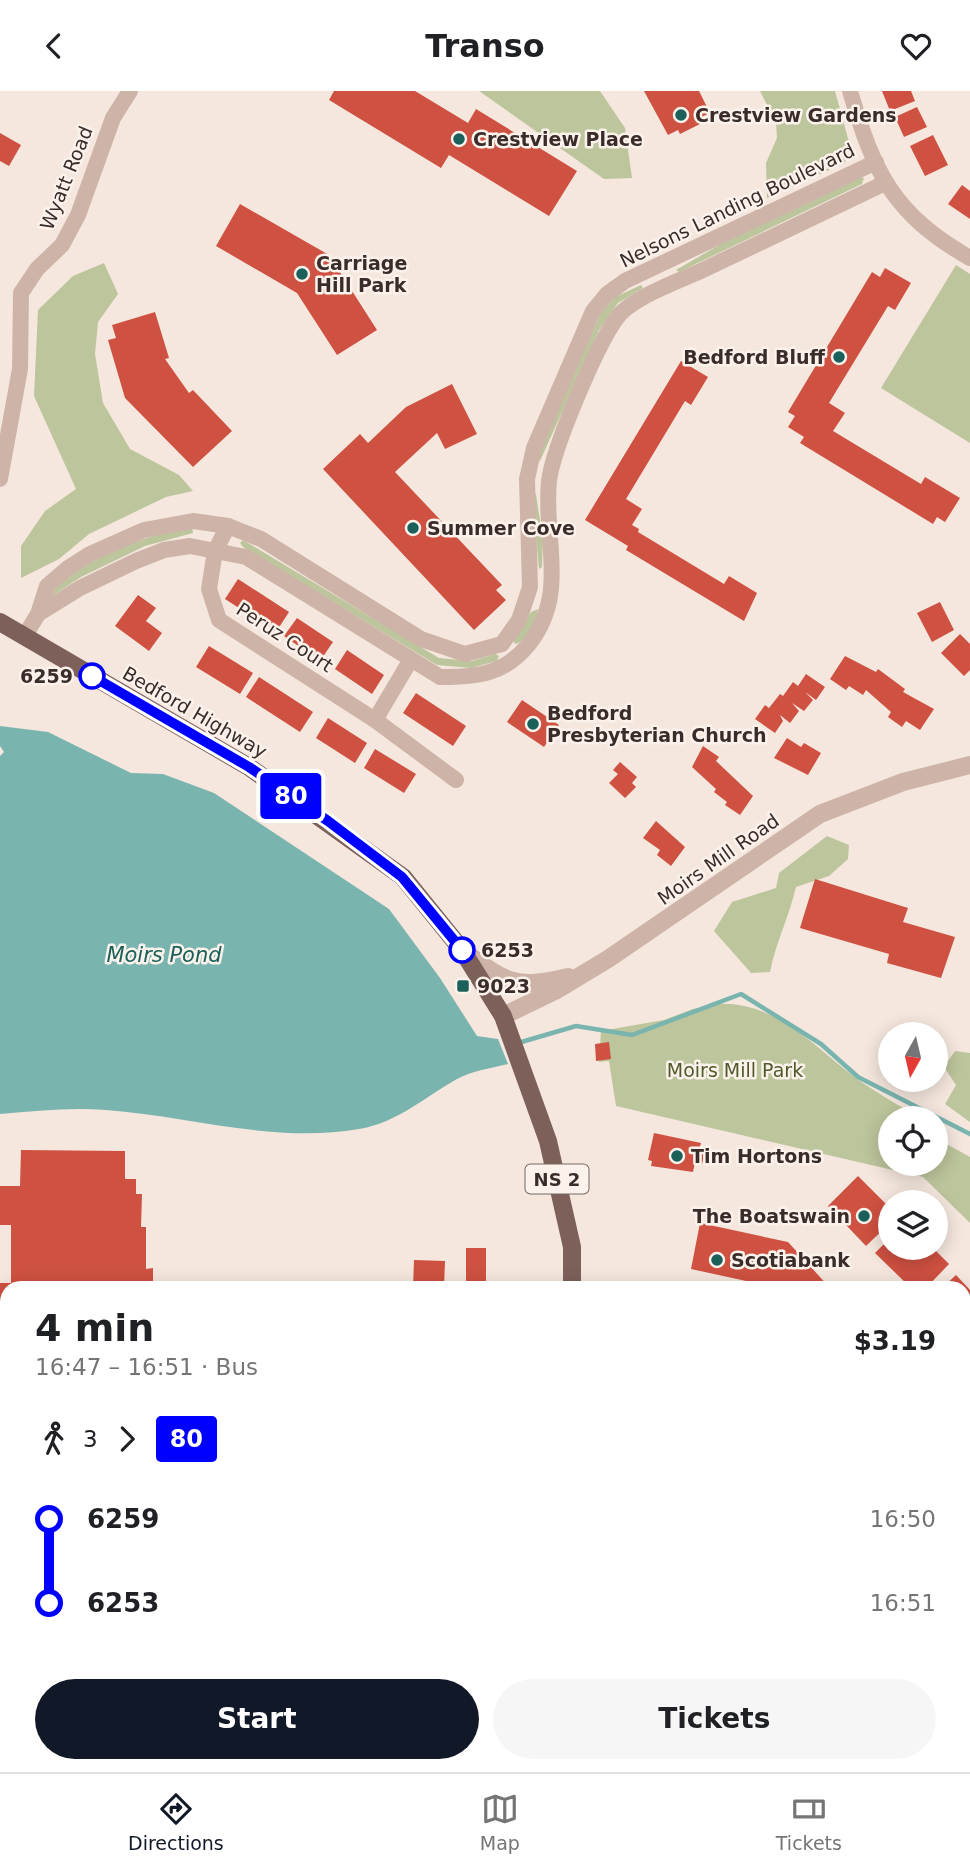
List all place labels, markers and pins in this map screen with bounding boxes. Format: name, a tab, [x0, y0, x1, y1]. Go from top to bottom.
place label: Crestview Gardens	[695, 104, 897, 126]
marker: Crestview Gardens	[673, 107, 689, 123]
place label: Crestview Place	[473, 128, 643, 150]
marker: Crestview Place	[451, 131, 467, 147]
place label: Carriage Hill Park	[316, 252, 407, 296]
marker: Carriage Hill Park	[294, 266, 310, 282]
place label: Bedford Bluff	[683, 346, 826, 368]
marker: Bedford Bluff	[831, 349, 847, 365]
place label: Summer Cove	[427, 517, 575, 539]
marker: Summer Cove	[405, 520, 421, 536]
marker: 6259	[79, 663, 105, 689]
place label: 6259	[20, 665, 73, 687]
place label: Bedford Presbyterian Church	[547, 702, 766, 746]
marker: Bedford Presbyterian Church	[525, 716, 541, 732]
marker: 6253	[449, 937, 475, 963]
place label: 6253	[481, 939, 534, 961]
place label: 9023	[477, 975, 530, 997]
marker: 9023	[455, 978, 471, 994]
place label: Tim Hortons	[691, 1145, 822, 1167]
marker: Tim Hortons	[669, 1148, 685, 1164]
place label: The Boatswain	[693, 1205, 850, 1227]
marker: The Boatswain	[856, 1208, 872, 1224]
place label: Scotiabank	[731, 1249, 850, 1271]
marker: Scotiabank	[709, 1252, 725, 1268]

